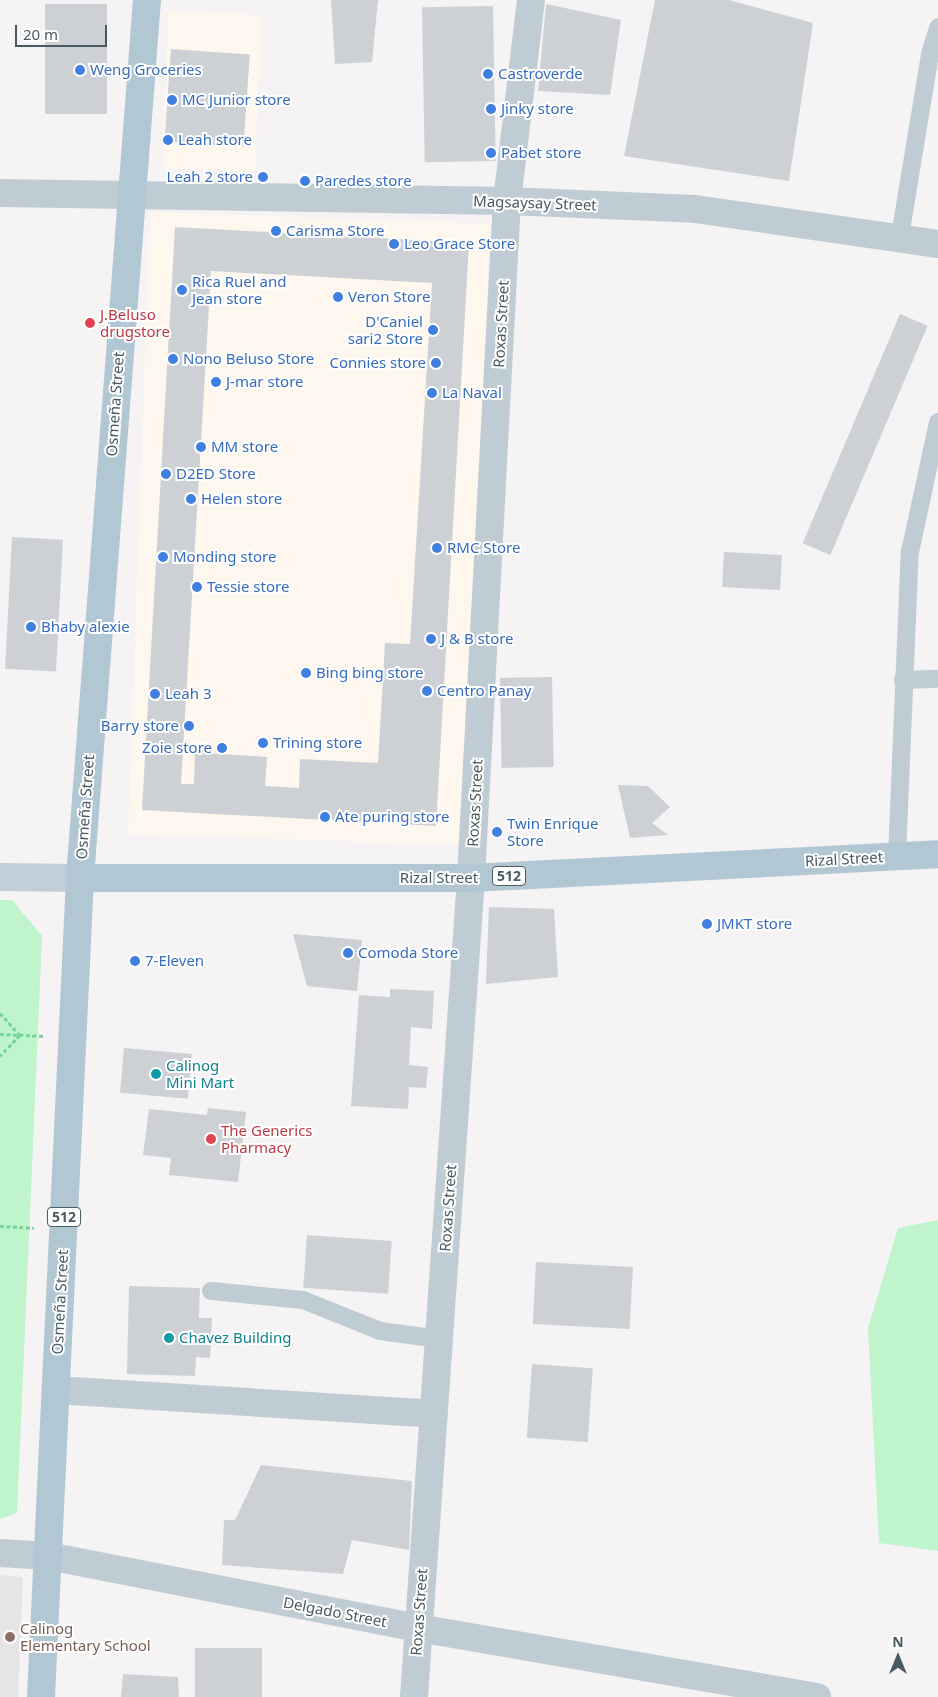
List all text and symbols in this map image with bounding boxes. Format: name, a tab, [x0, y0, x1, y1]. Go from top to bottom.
scale bar	[18, 15, 110, 47]
text: 20 m	[23, 24, 58, 44]
place label: Weng Groceries	[90, 61, 202, 79]
marker: Weng Groceries	[74, 64, 86, 76]
place label: Castroverde	[498, 65, 583, 83]
marker: Castroverde	[482, 68, 494, 80]
place label: MC Junior store	[182, 91, 291, 109]
marker: MC Junior store	[166, 94, 178, 106]
place label: Jinky store	[501, 100, 574, 118]
marker: Jinky store	[485, 103, 497, 115]
place label: Leah store	[178, 131, 252, 149]
marker: Leah store	[162, 134, 174, 146]
place label: Pabet store	[501, 144, 582, 162]
marker: Pabet store	[485, 147, 497, 159]
place label: Leah 2 store	[167, 168, 253, 186]
marker: Leah 2 store	[257, 171, 269, 183]
place label: Paredes store	[315, 172, 412, 190]
marker: Paredes store	[299, 175, 311, 187]
street label: Magsaysay Street	[473, 192, 597, 214]
place label: Carisma Store	[286, 222, 385, 240]
marker: Carisma Store	[270, 225, 282, 237]
place label: Leo Grace Store	[404, 235, 515, 253]
marker: Leo Grace Store	[388, 238, 400, 250]
place label: Rica Ruel and Jean store	[192, 272, 286, 307]
street label: Roxas Street	[490, 280, 512, 368]
marker: Rica Ruel and Jean store	[176, 284, 188, 296]
place label: Veron Store	[348, 288, 430, 306]
marker: Veron Store	[332, 291, 344, 303]
place label: J.Beluso drugstore	[100, 305, 170, 340]
place label: D'Caniel sari2 Store	[348, 312, 423, 347]
marker: J.Beluso drugstore	[84, 317, 96, 329]
marker: D'Caniel sari2 Store	[427, 324, 439, 336]
place label: Nono Beluso Store	[183, 350, 314, 368]
street label: Osmeña Street	[102, 351, 128, 457]
marker: Nono Beluso Store	[167, 353, 179, 365]
place label: Connies store	[329, 354, 426, 372]
marker: Connies store	[430, 357, 442, 369]
place label: J-mar store	[226, 373, 303, 391]
marker: J-mar store	[210, 376, 222, 388]
place label: La Naval	[442, 384, 502, 402]
marker: La Naval	[426, 387, 438, 399]
place label: MM store	[211, 438, 278, 456]
marker: MM store	[195, 441, 207, 453]
place label: D2ED Store	[176, 465, 256, 483]
marker: D2ED Store	[160, 468, 172, 480]
place label: Helen store	[201, 490, 282, 508]
marker: Helen store	[185, 493, 197, 505]
place label: RMC Store	[447, 539, 520, 557]
marker: RMC Store	[431, 542, 443, 554]
place label: Monding store	[173, 548, 276, 566]
marker: Monding store	[157, 551, 169, 563]
place label: Tessie store	[207, 578, 289, 596]
marker: Tessie store	[191, 581, 203, 593]
place label: Bhaby alexie	[41, 618, 130, 636]
marker: Bhaby alexie	[25, 621, 37, 633]
place label: J & B store	[441, 630, 514, 648]
marker: J & B store	[425, 633, 437, 645]
place label: Bing bing store	[316, 664, 424, 682]
marker: Bing bing store	[300, 667, 312, 679]
place label: Centro Panay	[437, 682, 531, 700]
place label: Leah 3	[165, 685, 211, 703]
marker: Centro Panay	[421, 685, 433, 697]
marker: Leah 3	[149, 688, 161, 700]
place label: Barry store	[101, 717, 179, 735]
marker: Barry store	[183, 720, 195, 732]
place label: Trining store	[273, 734, 362, 752]
marker: Trining store	[257, 737, 269, 749]
place label: Zoie store	[142, 739, 212, 757]
marker: Zoie store	[216, 742, 228, 754]
street label: Osmeña Street	[72, 754, 98, 860]
street label: Roxas Street	[464, 759, 486, 847]
place label: Ate puring store	[335, 808, 449, 826]
marker: Ate puring store	[319, 811, 331, 823]
place label: Twin Enrique Store	[507, 814, 598, 849]
marker: Twin Enrique Store	[491, 826, 503, 838]
street label: Rizal Street	[804, 848, 884, 870]
road number: 512	[492, 864, 526, 888]
street label: Rizal Street	[400, 869, 478, 887]
place label: JMKT store	[717, 915, 792, 933]
marker: JMKT store	[701, 918, 713, 930]
place label: Comoda Store	[358, 944, 458, 962]
marker: Comoda Store	[342, 947, 354, 959]
place label: 7-Eleven	[145, 952, 204, 970]
marker: 7-Eleven	[129, 955, 141, 967]
place label: Calinog Mini Mart	[166, 1056, 234, 1091]
marker: Calinog Mini Mart	[150, 1068, 162, 1080]
place label: The Generics Pharmacy	[221, 1121, 313, 1156]
marker: The Generics Pharmacy	[205, 1133, 217, 1145]
street label: Roxas Street	[436, 1164, 460, 1252]
road number: 512	[46, 1206, 82, 1228]
street label: Osmeña Street	[48, 1249, 72, 1355]
place label: Chavez Building	[179, 1329, 291, 1347]
marker: Chavez Building	[163, 1332, 175, 1344]
street label: Roxas Street	[407, 1568, 431, 1656]
street label: Delgado Street	[282, 1593, 388, 1631]
place label: Calinog Elementary School	[20, 1619, 151, 1654]
marker: Calinog Elementary School	[4, 1631, 16, 1643]
north arrow	[873, 1632, 923, 1682]
text: N	[892, 1632, 904, 1651]

